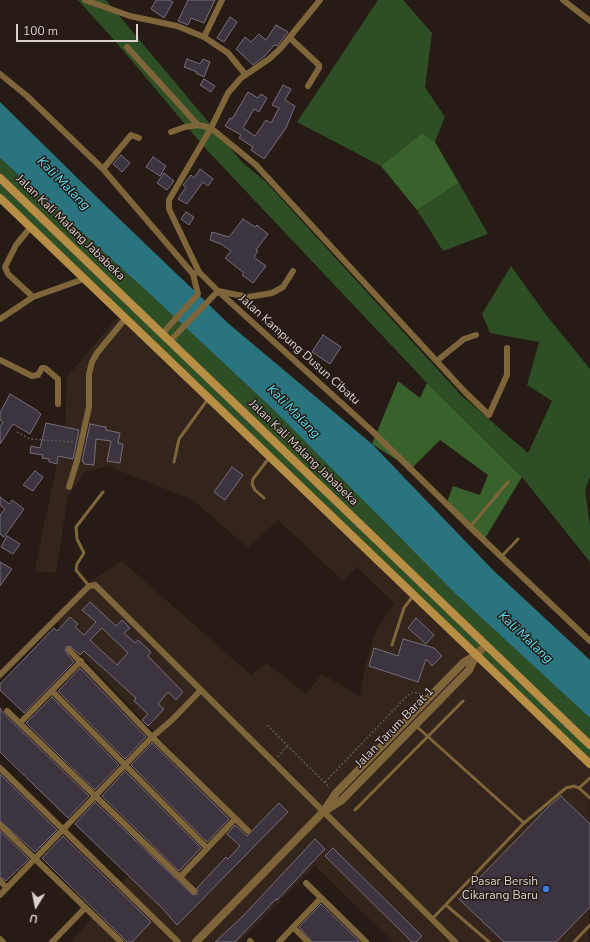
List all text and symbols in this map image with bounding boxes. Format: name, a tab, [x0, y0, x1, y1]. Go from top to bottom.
scale bar	[18, 16, 140, 42]
text: 100 m	[23, 23, 58, 39]
water label: Kali Malang	[33, 154, 93, 214]
street label: Jalan Kali Malang Jababeka	[12, 172, 128, 284]
street label: Jalan Kampung Dusun Cibatu	[235, 292, 363, 408]
water label: Kali Malang	[263, 382, 323, 442]
street label: Jalan Kali Malang Jababeka	[245, 397, 361, 509]
water label: Kali Malang	[494, 609, 556, 667]
street label: Jalan Tarum Barat 1	[353, 685, 437, 771]
place label: Pasar Bersih Cikarang Baru	[462, 875, 538, 903]
marker: Pasar Bersih Cikarang Baru	[541, 884, 551, 894]
north arrow	[16, 886, 56, 926]
text: U	[29, 910, 39, 926]

